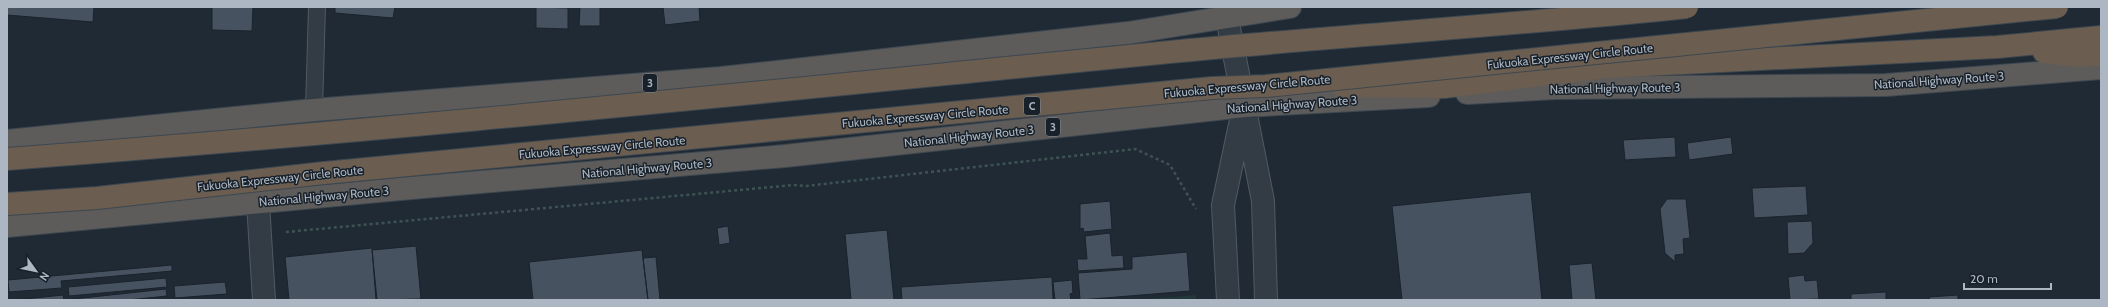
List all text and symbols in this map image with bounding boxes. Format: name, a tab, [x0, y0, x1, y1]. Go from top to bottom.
street label: Fukuoka Expressway Circle Route	[1486, 40, 1654, 72]
street label: National Highway Route 3	[1873, 68, 2005, 92]
street label: Fukuoka Expressway Circle Route	[1163, 71, 1331, 101]
road number: 3	[643, 74, 657, 92]
street label: National Highway Route 3	[1550, 79, 1680, 97]
street label: National Highway Route 3	[1226, 92, 1358, 116]
road number: C	[1024, 97, 1040, 115]
street label: Fukuoka Expressway Circle Route	[841, 101, 1009, 131]
road number: 3	[1046, 118, 1060, 136]
street label: National Highway Route 3	[903, 122, 1035, 150]
street label: Fukuoka Expressway Circle Route	[518, 132, 686, 162]
street label: National Highway Route 3	[581, 155, 713, 181]
street label: Fukuoka Expressway Circle Route	[196, 162, 364, 194]
street label: National Highway Route 3	[258, 183, 390, 209]
north arrow	[16, 251, 56, 291]
scale bar	[1964, 265, 2051, 291]
text: N	[36, 269, 52, 284]
text: 20 m	[1970, 271, 1998, 286]

